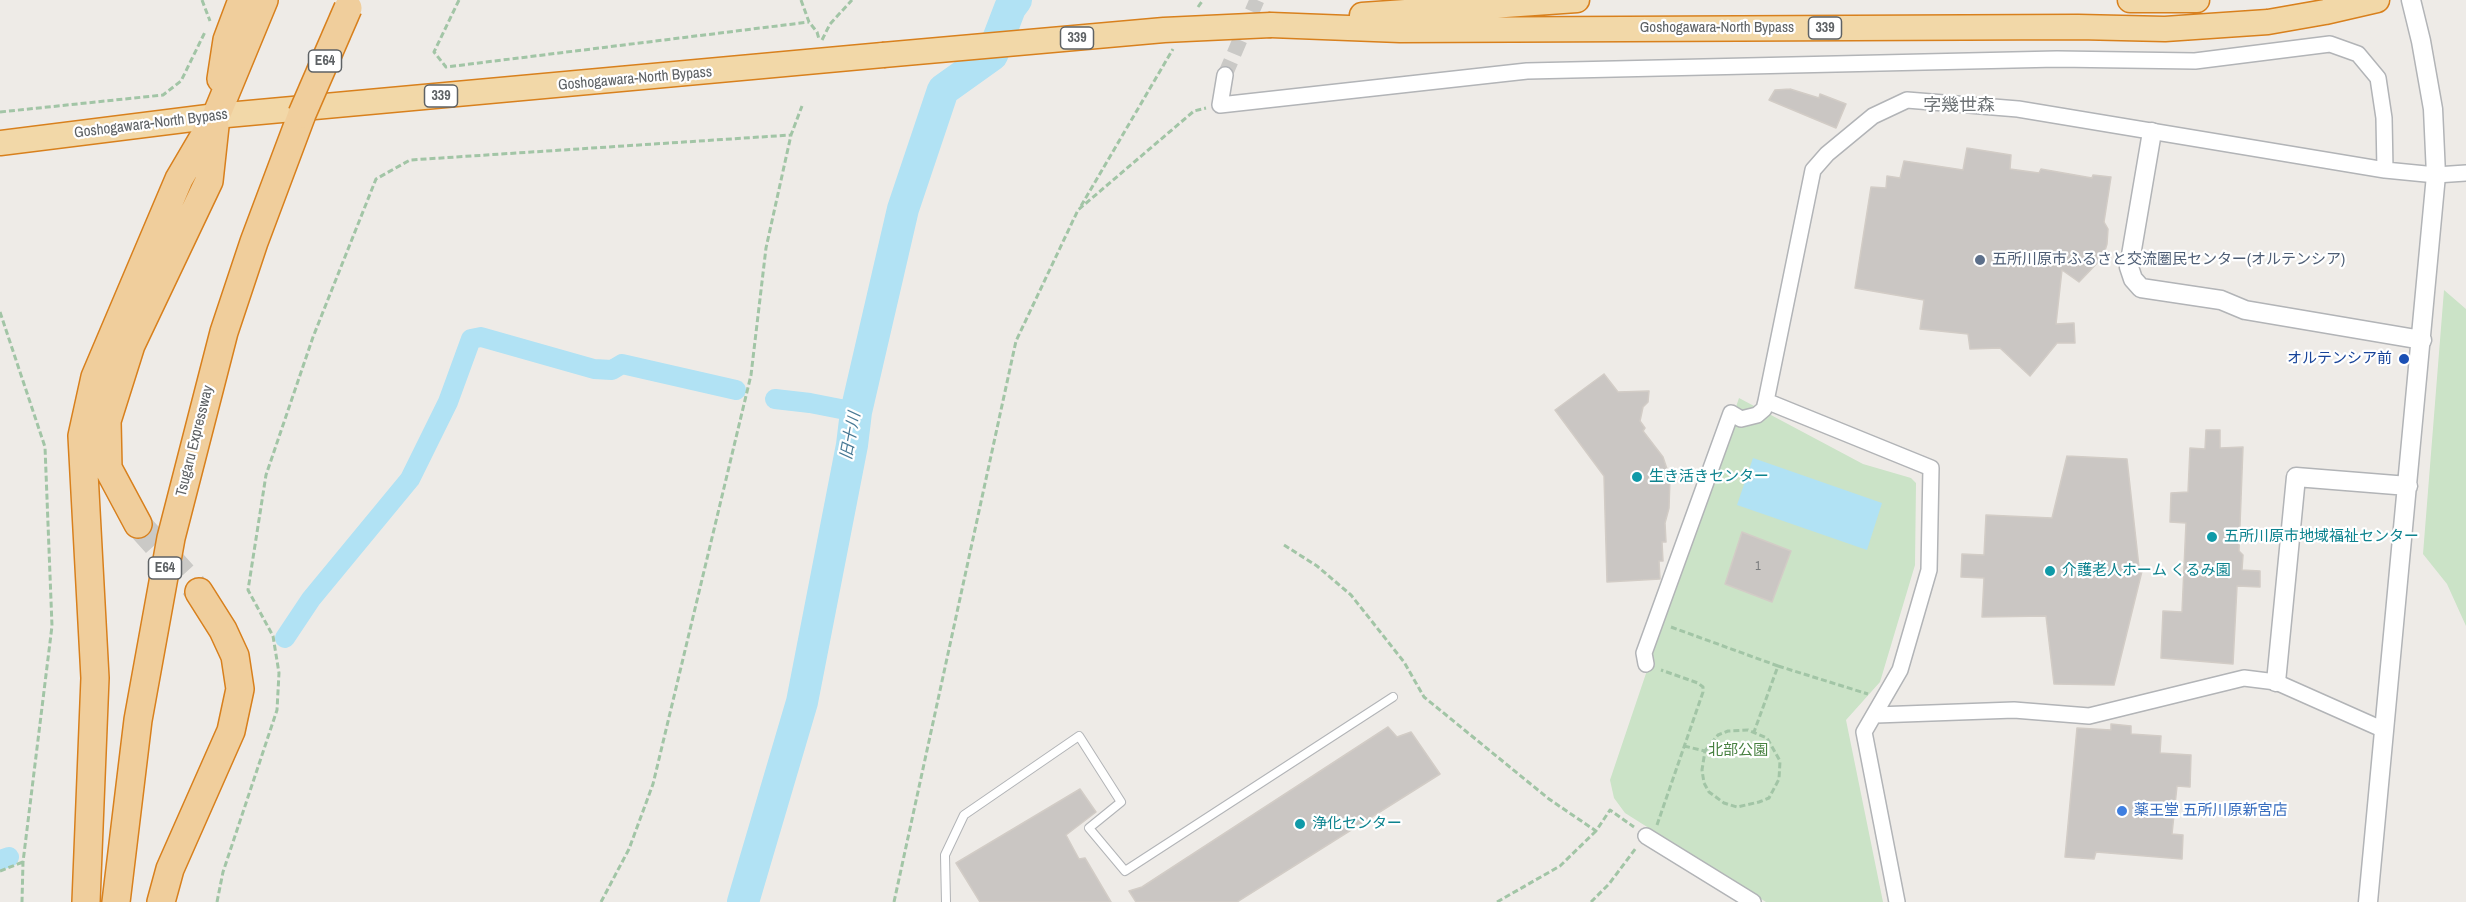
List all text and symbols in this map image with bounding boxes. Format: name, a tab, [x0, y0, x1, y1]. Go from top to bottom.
road number: 339	[1808, 17, 1842, 39]
street label: Goshogawara-North Bypass	[1640, 19, 1794, 37]
road number: 339	[1060, 27, 1094, 49]
road number: E64	[308, 50, 342, 72]
street label: Goshogawara-North Bypass	[557, 63, 713, 95]
road number: 339	[424, 85, 458, 107]
district label: 字幾世森	[1923, 95, 1995, 117]
street label: Goshogawara-North Bypass	[73, 106, 229, 142]
place label: 五所川原市ふるさと交流圏民センター(オルテンシア)	[1992, 251, 2345, 269]
marker: 五所川原市ふるさと交流圏民センター(オルテンシア)	[1973, 253, 1987, 267]
place label: オルテンシア前	[2287, 350, 2392, 368]
marker: オルテンシア前	[2397, 352, 2411, 366]
street label: Tsugaru Expressway	[173, 384, 217, 498]
water label: 旧十川	[837, 411, 865, 461]
place label: 生き活きセンター	[1649, 468, 1769, 486]
marker: 生き活きセンター	[1630, 470, 1644, 484]
place label: 五所川原市地域福祉センター	[2224, 528, 2419, 546]
marker: 五所川原市地域福祉センター	[2205, 530, 2219, 544]
road number: E64	[148, 557, 182, 579]
house number: 1	[1755, 560, 1761, 574]
place label: 介護老人ホーム くるみ園	[2062, 562, 2230, 580]
marker: 介護老人ホーム くるみ園	[2043, 564, 2057, 578]
park label: 北部公園	[1708, 742, 1768, 760]
place label: 薬王堂 五所川原新宮店	[2134, 802, 2287, 820]
marker: 薬王堂 五所川原新宮店	[2115, 804, 2129, 818]
place label: 浄化センター	[1312, 815, 1402, 833]
marker: 浄化センター	[1293, 817, 1307, 831]

